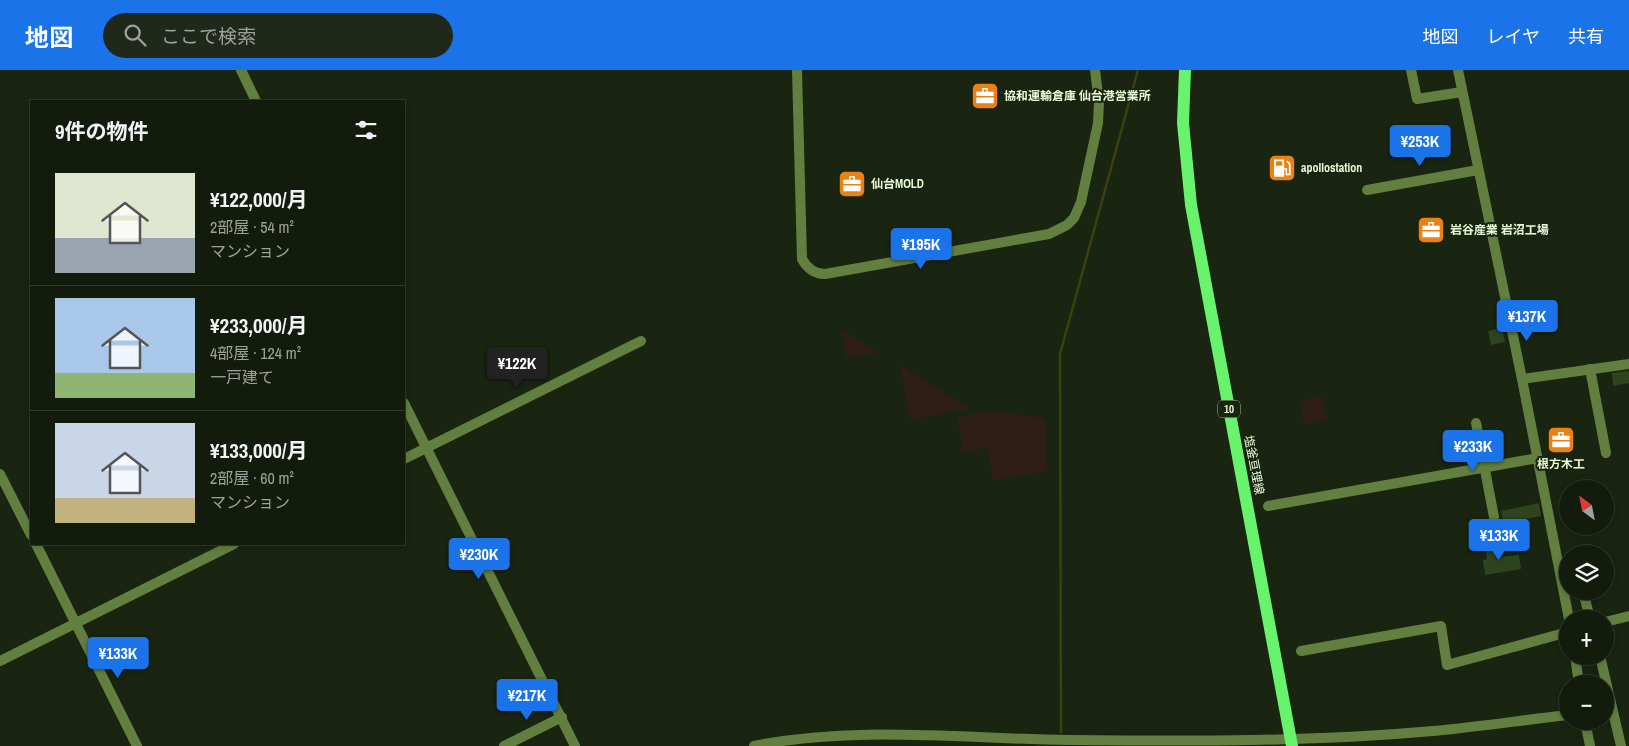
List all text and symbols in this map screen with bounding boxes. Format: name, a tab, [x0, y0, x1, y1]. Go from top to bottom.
search box	[103, 13, 453, 58]
text: 地図	[25, 21, 73, 53]
icon: search	[121, 21, 149, 49]
text: ここで検索	[161, 23, 256, 49]
text: 地図	[1423, 24, 1459, 49]
text: レイヤ	[1487, 24, 1540, 49]
text: 共有	[1568, 24, 1604, 49]
office icon: 協和運輸倉庫 仙台港営業所	[970, 81, 1000, 111]
place label: 協和運輸倉庫 仙台港営業所	[1004, 88, 1151, 104]
icon: filters	[352, 116, 380, 144]
text: 9件の物件	[55, 117, 149, 146]
pin: ¥253K	[1385, 124, 1455, 167]
text: ¥253K	[1401, 130, 1439, 152]
fuel station icon: apollostation	[1267, 153, 1297, 183]
place label: apollostation	[1301, 160, 1362, 176]
office icon: 仙台MOLD	[837, 169, 867, 199]
place label: 仙台MOLD	[871, 176, 924, 192]
text: ¥122,000/月	[210, 185, 308, 214]
icon: home	[95, 193, 155, 253]
office icon: 岩谷産業 岩沼工場	[1416, 215, 1446, 245]
text: 2部屋 · 54 m²	[210, 216, 294, 238]
place label: 岩谷産業 岩沼工場	[1450, 222, 1549, 238]
pin: ¥195K	[886, 228, 956, 270]
text: ¥195K	[902, 233, 940, 255]
text: マンション	[210, 240, 290, 262]
pin: ¥137K	[1492, 300, 1562, 342]
text: ¥137K	[1508, 305, 1546, 327]
text: ¥233,000/月	[210, 311, 308, 340]
icon: home	[95, 318, 155, 378]
text: 4部屋 · 124 m²	[210, 342, 301, 364]
pin: ¥122K	[482, 346, 552, 389]
text: ¥122K	[498, 352, 536, 374]
text: 一戸建て	[210, 366, 274, 388]
road number: 10	[1218, 400, 1240, 418]
office icon: 根方木工	[1546, 425, 1576, 455]
pin: ¥233K	[1438, 430, 1508, 472]
street label: 塩釜亘理線	[1240, 434, 1268, 496]
text: ¥233K	[1454, 435, 1492, 457]
text: ¥133,000/月	[210, 436, 308, 465]
icon: home	[95, 443, 155, 503]
place label: 根方木工	[1537, 456, 1585, 472]
text: 2部屋 · 60 m²	[210, 467, 294, 489]
north arrow	[1559, 480, 1614, 535]
map controls	[1559, 480, 1614, 730]
text: マンション	[210, 491, 290, 513]
pin: ¥133K	[1464, 518, 1534, 561]
text: ¥133K	[1480, 524, 1518, 546]
pin: ¥230K	[444, 538, 514, 580]
text: ¥230K	[460, 543, 498, 565]
button: layers	[1559, 545, 1614, 600]
button: +	[1559, 610, 1614, 665]
pin: ¥133K	[83, 636, 153, 679]
text: ¥133K	[99, 642, 137, 664]
button: −	[1559, 675, 1614, 730]
pin: ¥217K	[492, 678, 562, 721]
text: ¥217K	[508, 684, 546, 706]

